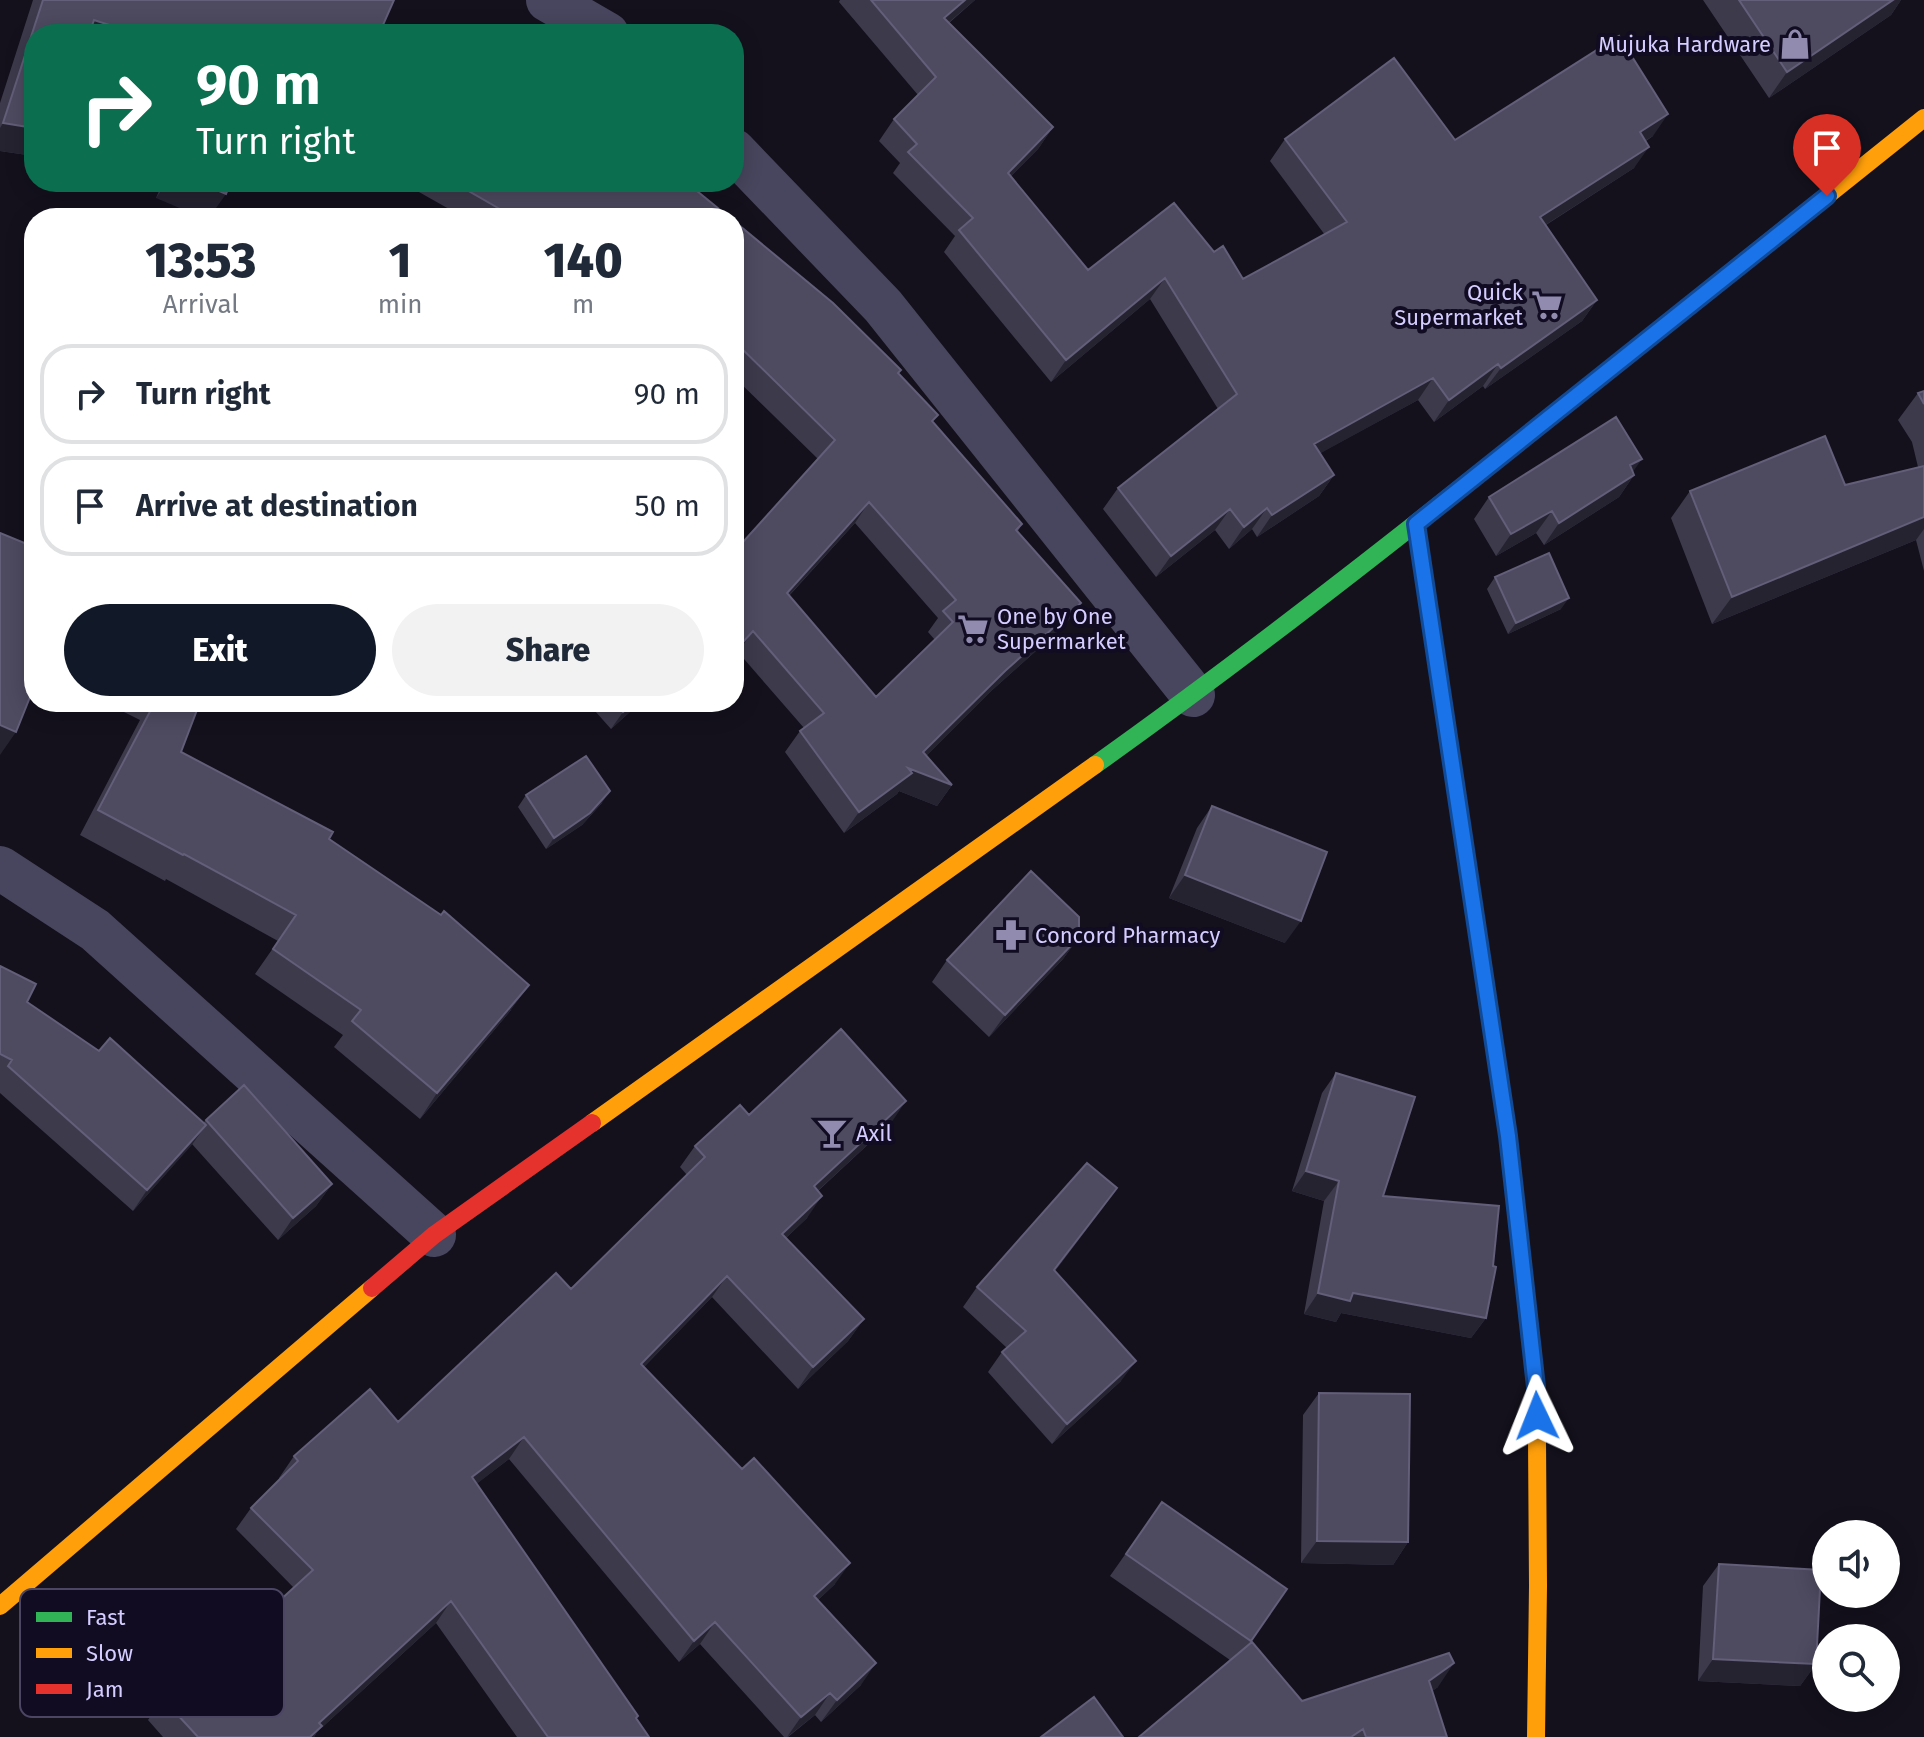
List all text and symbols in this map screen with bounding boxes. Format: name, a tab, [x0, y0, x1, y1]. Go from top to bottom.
shop icon: Mujuka Hardware	[1778, 27, 1812, 61]
place label: Mujuka Hardware	[1598, 31, 1771, 58]
text: 90 m	[196, 52, 321, 119]
icon: right	[64, 56, 168, 160]
pin	[1793, 114, 1861, 196]
text: Turn right	[196, 120, 356, 164]
icon: arrive	[1805, 126, 1849, 170]
text: 13:53	[145, 232, 256, 290]
text: 1	[389, 232, 411, 290]
text: 140	[544, 232, 623, 290]
place label: Quick Supermarket	[1394, 279, 1524, 331]
supermarket icon: Quick Supermarket	[1530, 288, 1564, 322]
text: Arrival	[163, 289, 239, 320]
text: min	[378, 289, 422, 320]
text: m	[572, 289, 594, 320]
icon: right	[68, 372, 112, 416]
text: Turn right	[136, 376, 271, 412]
text: 90 m	[634, 376, 700, 412]
icon: arrive	[68, 484, 112, 528]
text: Arrive at destination	[136, 488, 418, 524]
text: 50 m	[635, 488, 700, 524]
place label: One by One Supermarket	[997, 603, 1126, 655]
button: Exit	[64, 604, 376, 696]
button: Share	[392, 604, 704, 696]
supermarket icon: One by One Supermarket	[956, 612, 990, 646]
pharmacy icon: Concord Pharmacy	[994, 918, 1028, 952]
place label: Concord Pharmacy	[1035, 922, 1220, 949]
bar icon: Axil	[815, 1116, 849, 1150]
place label: Axil	[856, 1120, 892, 1147]
position arrow	[1495, 1374, 1579, 1458]
map controls	[1812, 1520, 1900, 1712]
button: sound	[1812, 1520, 1900, 1608]
legend	[20, 1589, 284, 1717]
text: Fast	[86, 1604, 126, 1631]
button: search	[1812, 1624, 1900, 1712]
text: Slow	[86, 1640, 133, 1667]
text: Jam	[86, 1676, 124, 1703]

